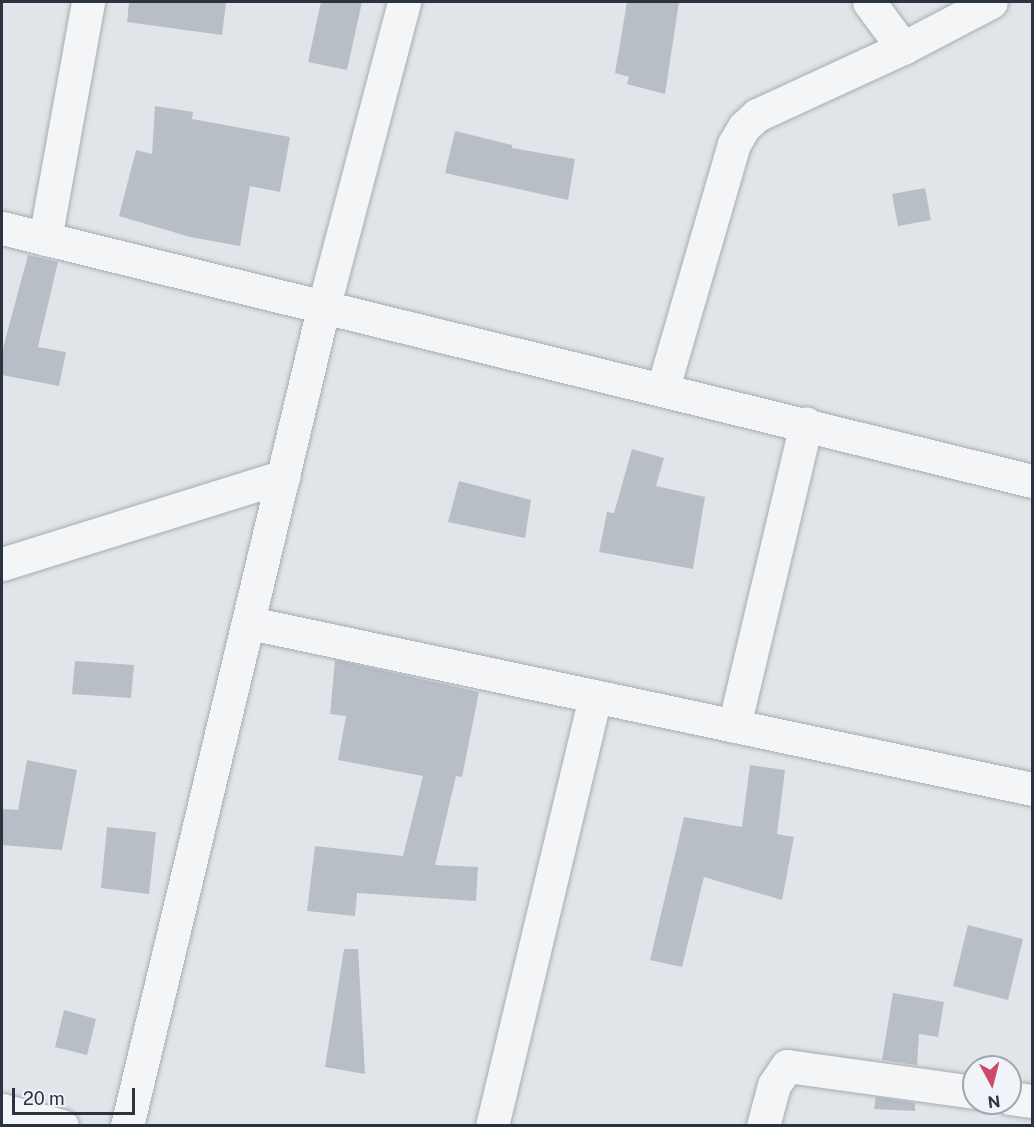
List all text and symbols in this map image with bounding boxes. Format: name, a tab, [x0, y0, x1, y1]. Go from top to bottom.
north arrow	[962, 1055, 1022, 1115]
scale bar	[15, 1076, 138, 1114]
text: 20 m	[23, 1088, 65, 1109]
text: N	[987, 1091, 1001, 1112]

